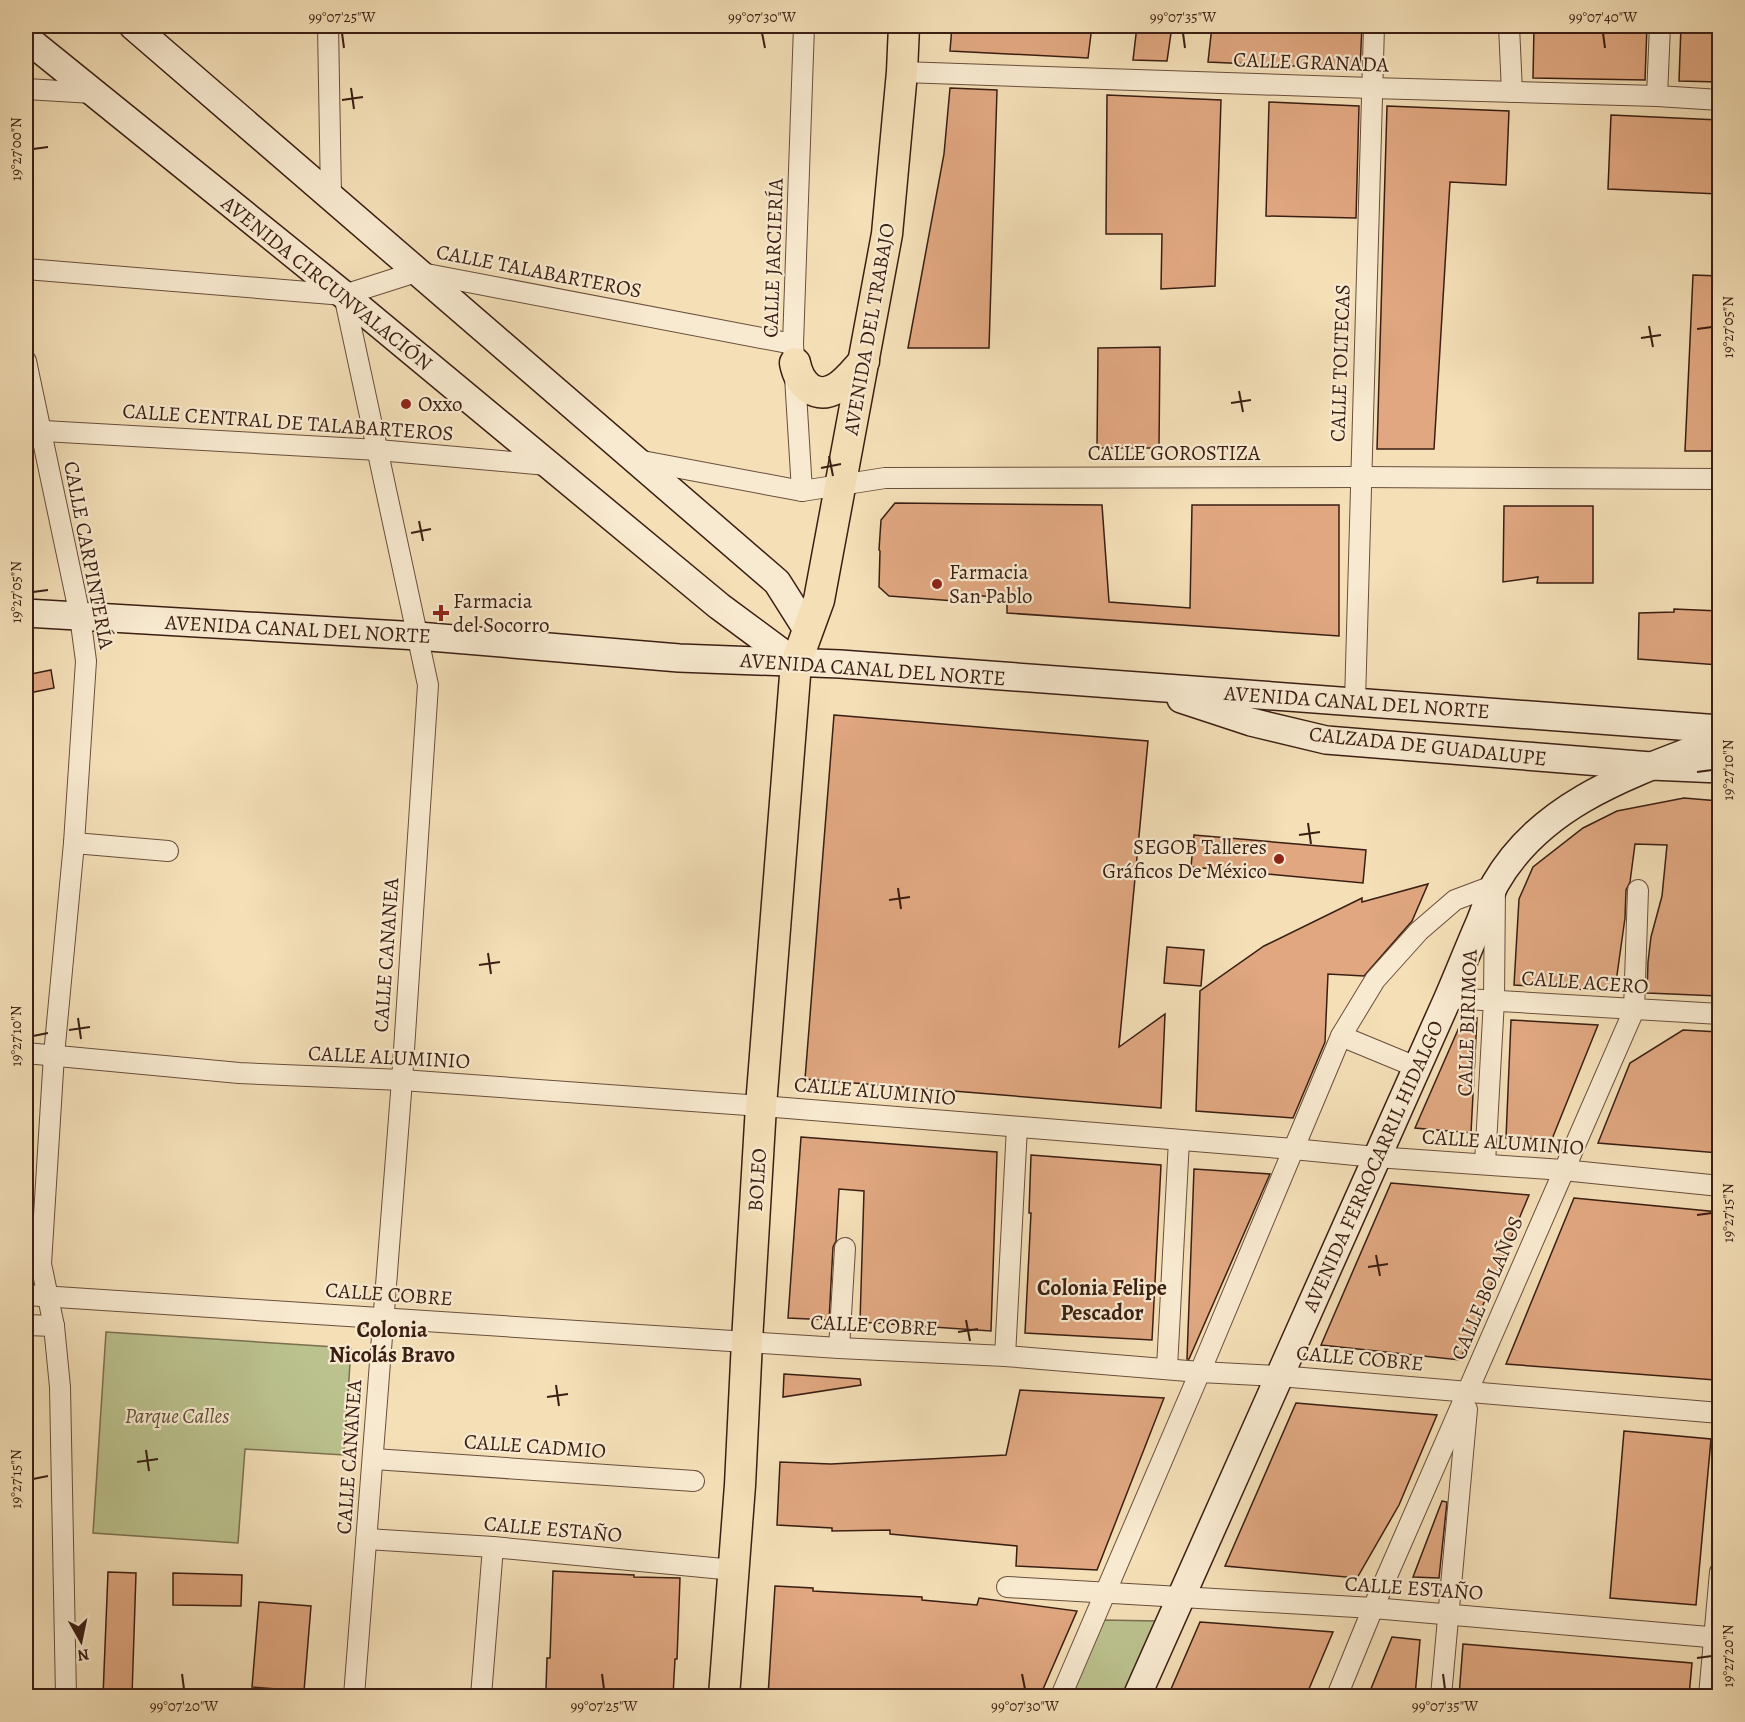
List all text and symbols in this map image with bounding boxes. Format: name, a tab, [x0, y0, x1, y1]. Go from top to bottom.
text: 99°07'25"W	[308, 7, 376, 27]
text: 99°07'30"W	[728, 7, 796, 27]
text: 99°07'35"W	[1150, 7, 1216, 27]
text: 99°07'40"W	[1569, 7, 1637, 27]
street label: CALLE GRANADA	[1233, 45, 1390, 79]
text: 19°27'00"N	[6, 117, 26, 181]
street label: CALLE JARCIERÍA	[756, 177, 790, 338]
street label: AVENIDA CIRCUNVALACIÓN	[215, 188, 438, 377]
street label: AVENIDA DEL TRABAJO	[836, 221, 901, 438]
street label: CALLE TALABARTEROS	[434, 237, 644, 305]
street label: CALLE TOLTECAS	[1323, 284, 1357, 442]
text: 19°27'05"N	[1718, 296, 1738, 358]
place label: Oxxo	[418, 390, 463, 418]
street label: CALLE CENTRAL DE TALABARTEROS	[122, 396, 454, 448]
marker: Oxxo	[399, 397, 413, 411]
street label: CALLE GOROSTIZA	[1088, 439, 1261, 467]
street label: CALLE CARPINTERÍA	[57, 459, 121, 652]
place label: Farmacia San Pablo	[949, 558, 1032, 610]
text: 19°27'05"N	[6, 561, 26, 623]
marker: Farmacia San Pablo	[930, 577, 944, 591]
place label: Farmacia del Socorro	[453, 587, 550, 639]
marker: Farmacia del Socorro	[434, 606, 448, 620]
street label: AVENIDA CANAL DEL NORTE	[163, 608, 432, 650]
street label: AVENIDA CANAL DEL NORTE	[738, 646, 1007, 692]
street label: AVENIDA CANAL DEL NORTE	[1222, 679, 1491, 725]
street label: CALZADA DE GUADALUPE	[1308, 720, 1548, 772]
text: 19°27'10"N	[1718, 739, 1738, 800]
place label: SEGOB Talleres Gráficos De México	[1102, 833, 1267, 885]
marker: SEGOB Talleres Gráficos De México	[1272, 852, 1286, 866]
street label: CALLE CANANEA	[367, 876, 405, 1033]
street label: CALLE BIRIMOA	[1450, 948, 1484, 1097]
street label: CALLE ACERO	[1521, 964, 1649, 1000]
text: 19°27'10"N	[6, 1005, 26, 1066]
street label: AVENIDA FERROCARRIL HIDALGO	[1295, 1016, 1450, 1317]
street label: CALLE ALUMINIO	[307, 1039, 471, 1075]
street label: CALLE ALUMINIO	[793, 1070, 957, 1112]
street label: CALLE ALUMINIO	[1421, 1122, 1585, 1162]
street label: BOLEO	[741, 1147, 773, 1213]
text: 19°27'15"N	[1718, 1183, 1738, 1243]
street label: CALLE BOLAÑOS	[1444, 1212, 1530, 1364]
district label: Colonia Felipe Pescador	[1037, 1273, 1167, 1328]
street label: CALLE COBRE	[324, 1276, 454, 1312]
street label: CALLE COBRE	[810, 1308, 938, 1342]
district label: Colonia Nicolás Bravo	[329, 1315, 455, 1370]
street label: CALLE COBRE	[1295, 1338, 1425, 1378]
street label: CALLE CANANEA	[330, 1378, 368, 1535]
park label: Parque Calles	[125, 1402, 229, 1430]
street label: CALLE CADMIO	[463, 1427, 607, 1465]
text: 19°27'15"N	[6, 1449, 26, 1509]
street label: CALLE ESTAÑO	[483, 1509, 623, 1549]
street label: CALLE ESTAÑO	[1344, 1569, 1484, 1607]
north arrow	[51, 1611, 111, 1671]
text: 19°27'20"N	[1718, 1624, 1738, 1687]
text: N	[75, 1643, 91, 1667]
text: 99°07'20"W	[150, 1696, 218, 1716]
text: 99°07'25"W	[570, 1696, 638, 1716]
text: 99°07'30"W	[991, 1696, 1059, 1716]
text: 99°07'35"W	[1412, 1696, 1478, 1716]

